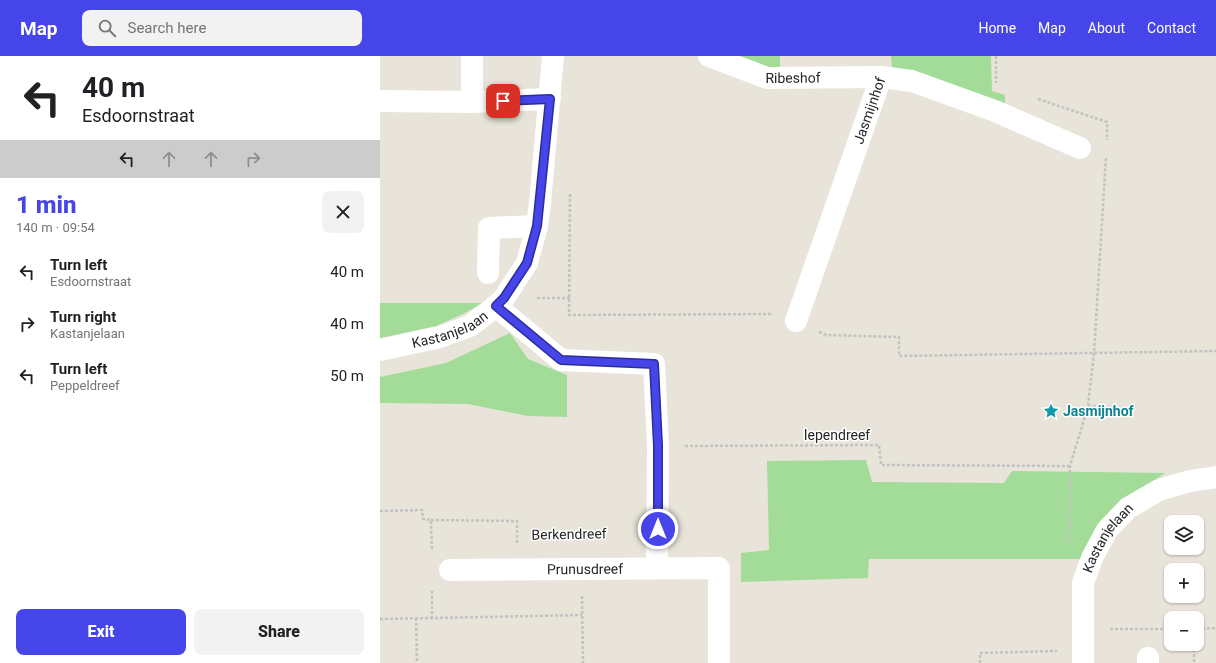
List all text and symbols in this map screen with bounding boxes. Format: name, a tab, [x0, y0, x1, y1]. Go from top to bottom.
search box	[82, 10, 362, 46]
text: Map	[20, 17, 58, 40]
icon: search	[96, 17, 118, 39]
text: Search here	[128, 19, 206, 37]
text: Home	[978, 20, 1016, 36]
text: Map	[1038, 20, 1066, 36]
text: About	[1088, 20, 1125, 36]
text: Contact	[1147, 20, 1196, 36]
street label: Ribeshof	[765, 70, 821, 86]
text: 40 m	[82, 71, 145, 104]
icon: left	[16, 72, 68, 124]
street label: Jasmijnhof	[850, 75, 888, 146]
pin	[486, 84, 520, 118]
icon: arrive	[492, 90, 514, 112]
text: Esdoornstraat	[82, 105, 195, 126]
icon: left	[116, 148, 138, 170]
icon: ahead	[158, 148, 180, 170]
icon: ahead	[200, 148, 222, 170]
icon: right	[242, 148, 264, 170]
text: 1 min	[16, 191, 77, 219]
button: close	[322, 191, 364, 233]
text: 140 m · 09:54	[16, 220, 95, 235]
text: Turn left	[50, 256, 107, 274]
icon: left	[16, 261, 38, 283]
text: 40 m	[330, 263, 364, 281]
text: Esdoornstraat	[50, 274, 131, 289]
street label: Kastanjelaan	[410, 307, 491, 351]
text: Turn right	[50, 308, 116, 326]
icon: right	[16, 313, 38, 335]
text: 40 m	[330, 315, 364, 333]
text: Kastanjelaan	[50, 326, 125, 341]
text: Turn left	[50, 360, 107, 378]
icon: left	[16, 365, 38, 387]
text: 50 m	[330, 367, 364, 385]
text: Peppeldreef	[50, 378, 120, 393]
place icon: Jasmijnhof	[1042, 402, 1060, 420]
place label: Jasmijnhof	[1063, 403, 1135, 419]
street label: Iependreef	[804, 427, 870, 443]
street label: Kastanjelaan	[1079, 500, 1136, 575]
position arrow	[637, 508, 679, 550]
map controls	[1164, 515, 1204, 651]
button: layers	[1164, 515, 1204, 555]
street label: Berkendreef	[531, 525, 607, 543]
street label: Prunusdreef	[547, 561, 623, 577]
button: +	[1164, 563, 1204, 603]
button: Exit	[16, 609, 186, 655]
button: Share	[194, 609, 364, 655]
button: −	[1164, 611, 1204, 651]

